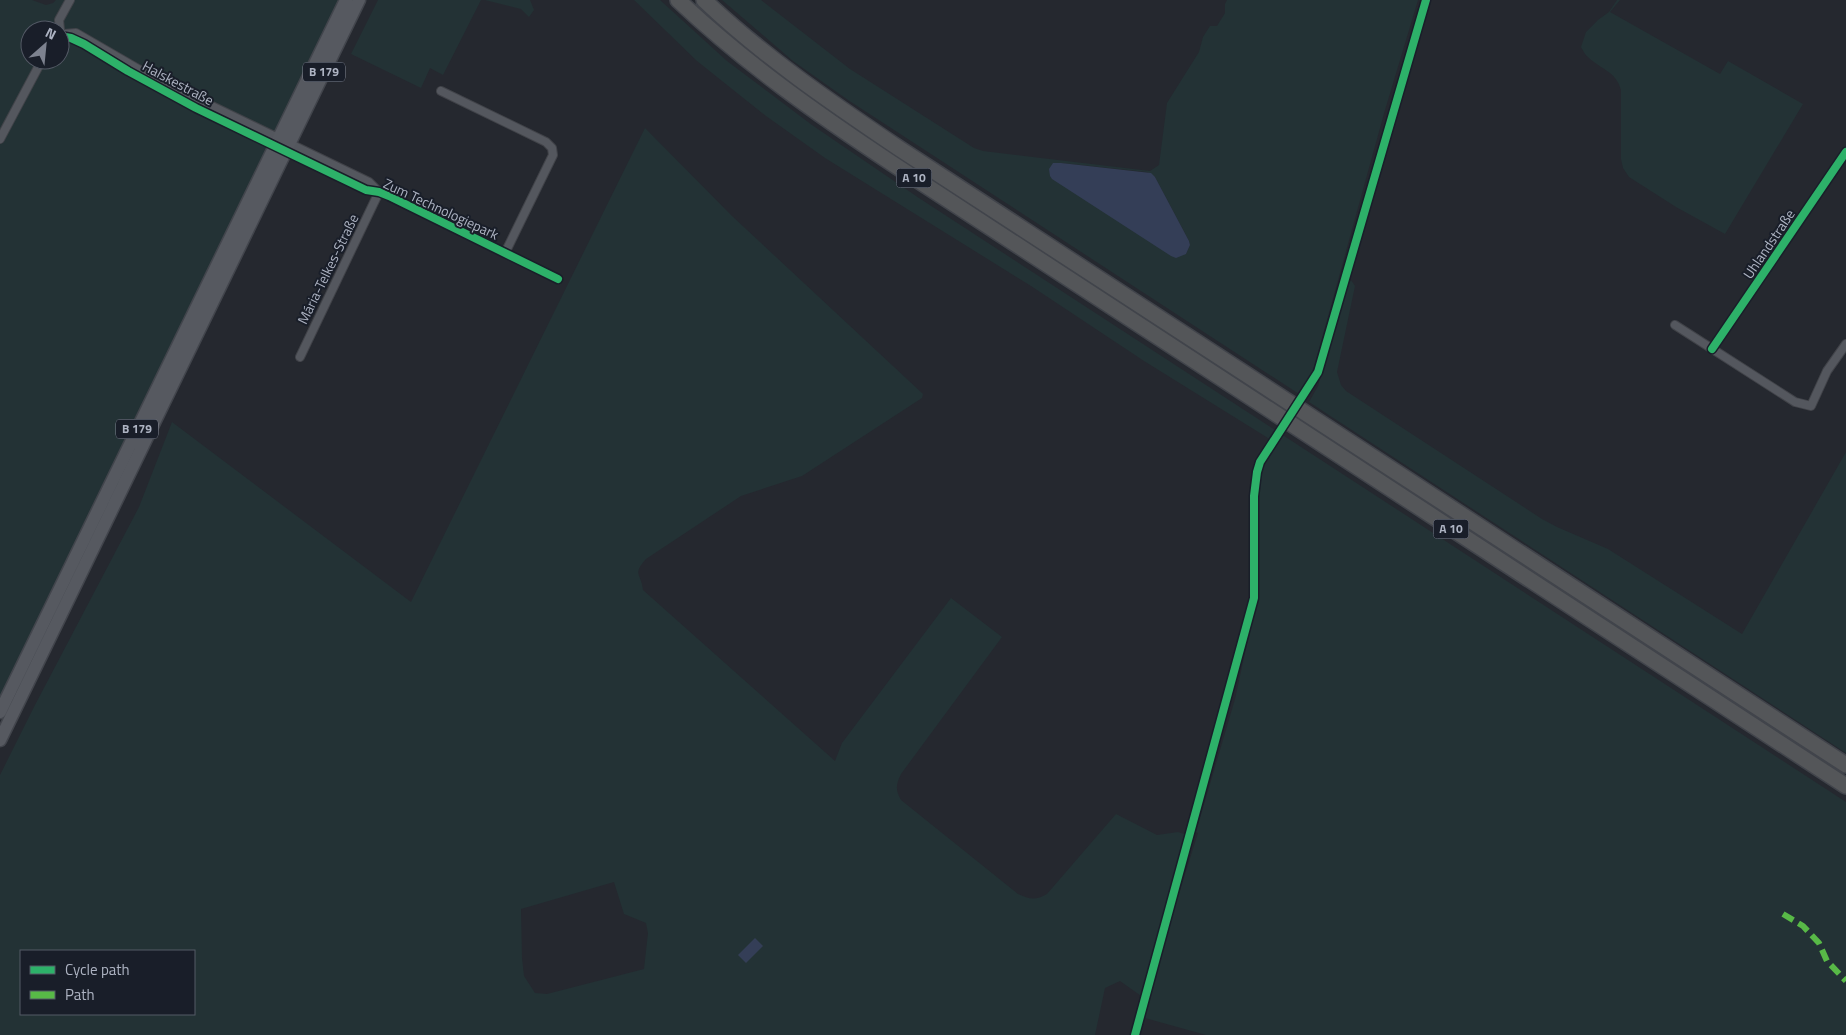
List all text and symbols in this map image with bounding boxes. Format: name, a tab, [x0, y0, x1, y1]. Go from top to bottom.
north arrow	[20, 20, 70, 70]
text: N	[42, 21, 60, 45]
street label: Halskestraße	[139, 55, 218, 110]
road number: B 179	[303, 62, 345, 82]
road number: A 10	[896, 168, 932, 188]
street label: Zum Technologiepark	[380, 173, 503, 245]
street label: Uhlandstraße	[1737, 205, 1800, 283]
street label: Mária-Telkes-Straße	[292, 210, 363, 327]
road number: B 179	[116, 419, 158, 438]
road number: A 10	[1434, 520, 1468, 538]
legend	[20, 950, 195, 1015]
text: Cycle path	[65, 958, 130, 981]
text: Path	[65, 983, 95, 1006]

